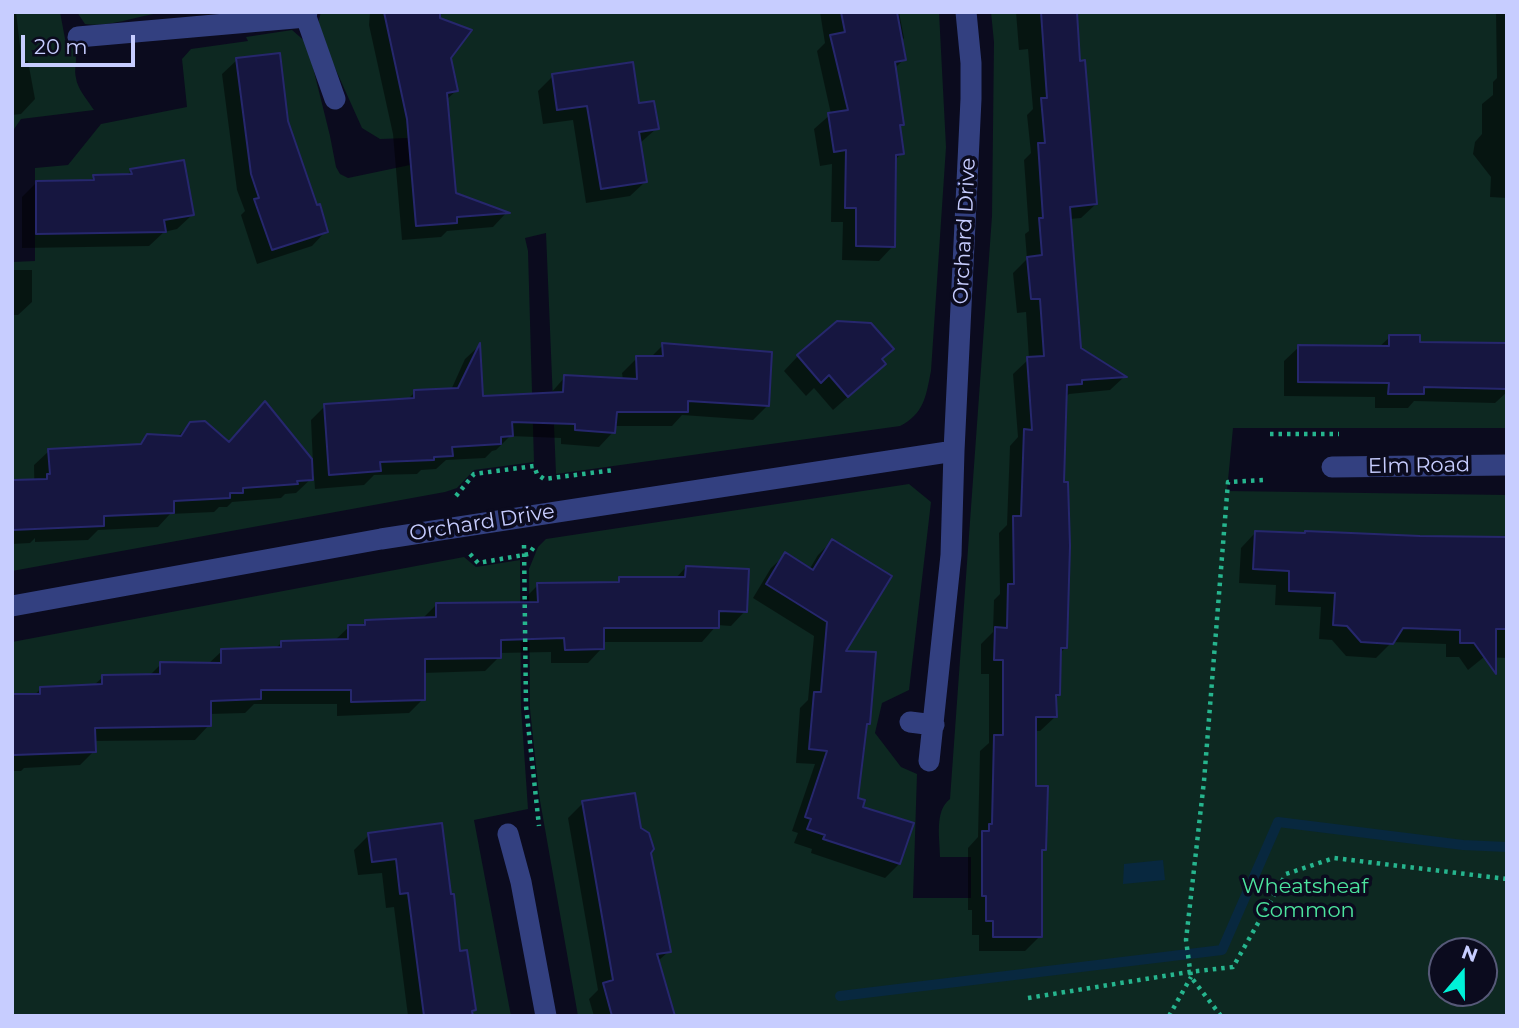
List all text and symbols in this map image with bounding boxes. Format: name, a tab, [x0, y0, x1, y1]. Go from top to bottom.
scale bar	[24, 21, 138, 65]
text: 20 m	[34, 34, 88, 59]
street label: Orchard Drive	[949, 157, 981, 305]
street label: Elm Road	[1368, 453, 1470, 479]
street label: Orchard Drive	[407, 499, 557, 547]
park label: Wheatsheaf Common	[1242, 874, 1368, 924]
north arrow	[1428, 937, 1498, 1007]
text: N	[1459, 940, 1481, 967]

